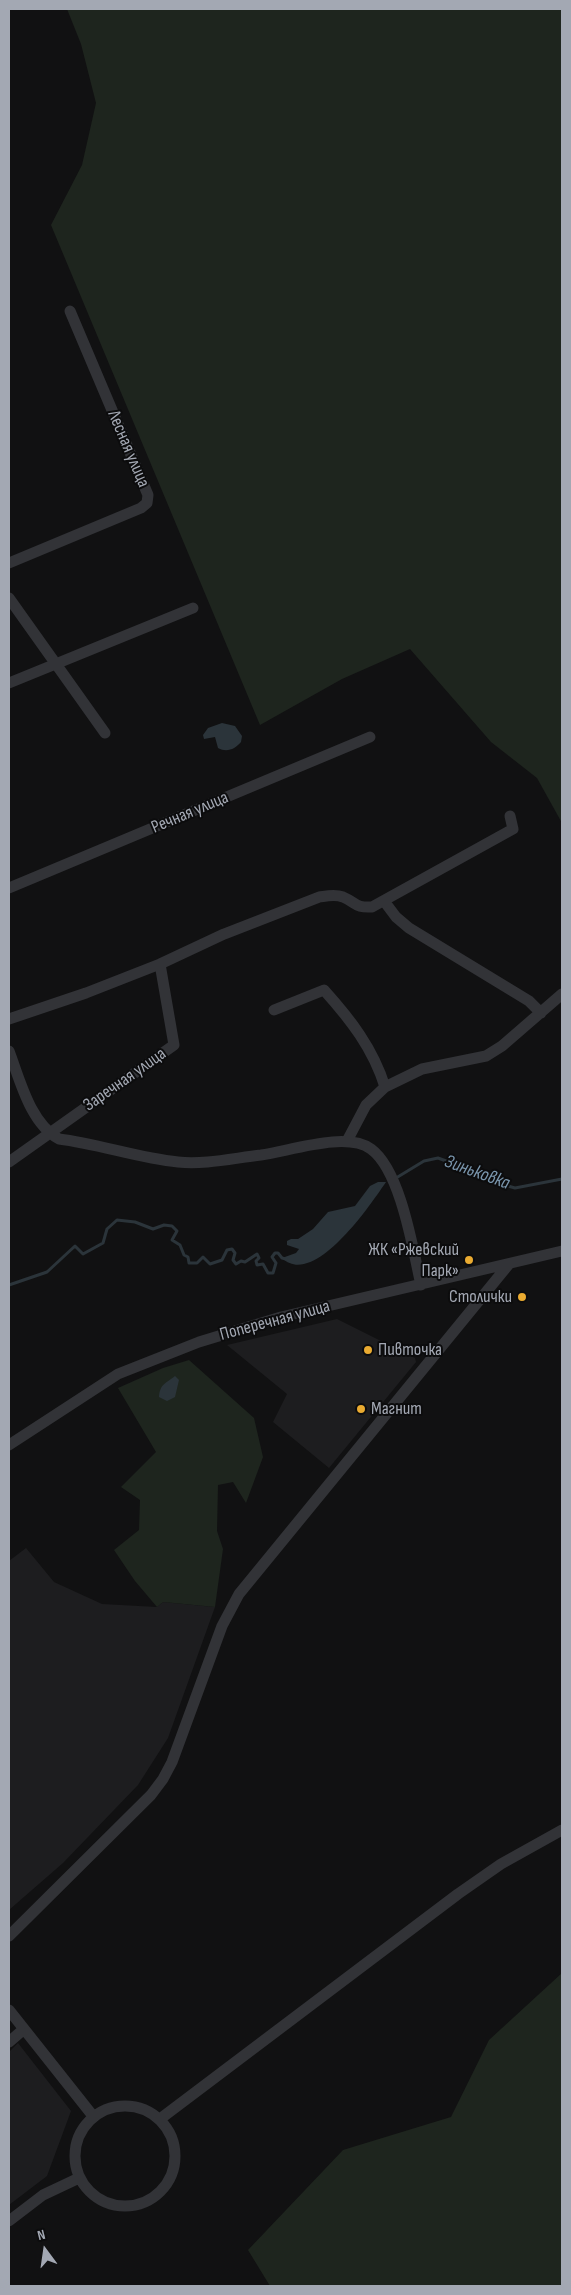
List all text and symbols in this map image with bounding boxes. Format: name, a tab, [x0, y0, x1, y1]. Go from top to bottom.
street label: Лесная улица	[102, 407, 154, 491]
street label: Речная улица	[148, 787, 232, 839]
street label: Заречная улица	[79, 1044, 171, 1116]
water label: Зиньковка	[441, 1151, 513, 1195]
place label: ЖК «Ржевский Парк»	[368, 1239, 459, 1282]
marker: ЖК «Ржевский Парк»	[463, 1254, 475, 1266]
place label: Столички	[449, 1286, 512, 1308]
marker: Столички	[516, 1291, 528, 1303]
street label: Поперечная улица	[218, 1296, 332, 1346]
place label: Пивточка	[378, 1339, 442, 1361]
marker: Пивточка	[362, 1344, 374, 1356]
place label: Магнит	[371, 1398, 422, 1420]
marker: Магнит	[355, 1403, 367, 1415]
north arrow	[20, 2225, 70, 2275]
text: N	[36, 2226, 47, 2244]

